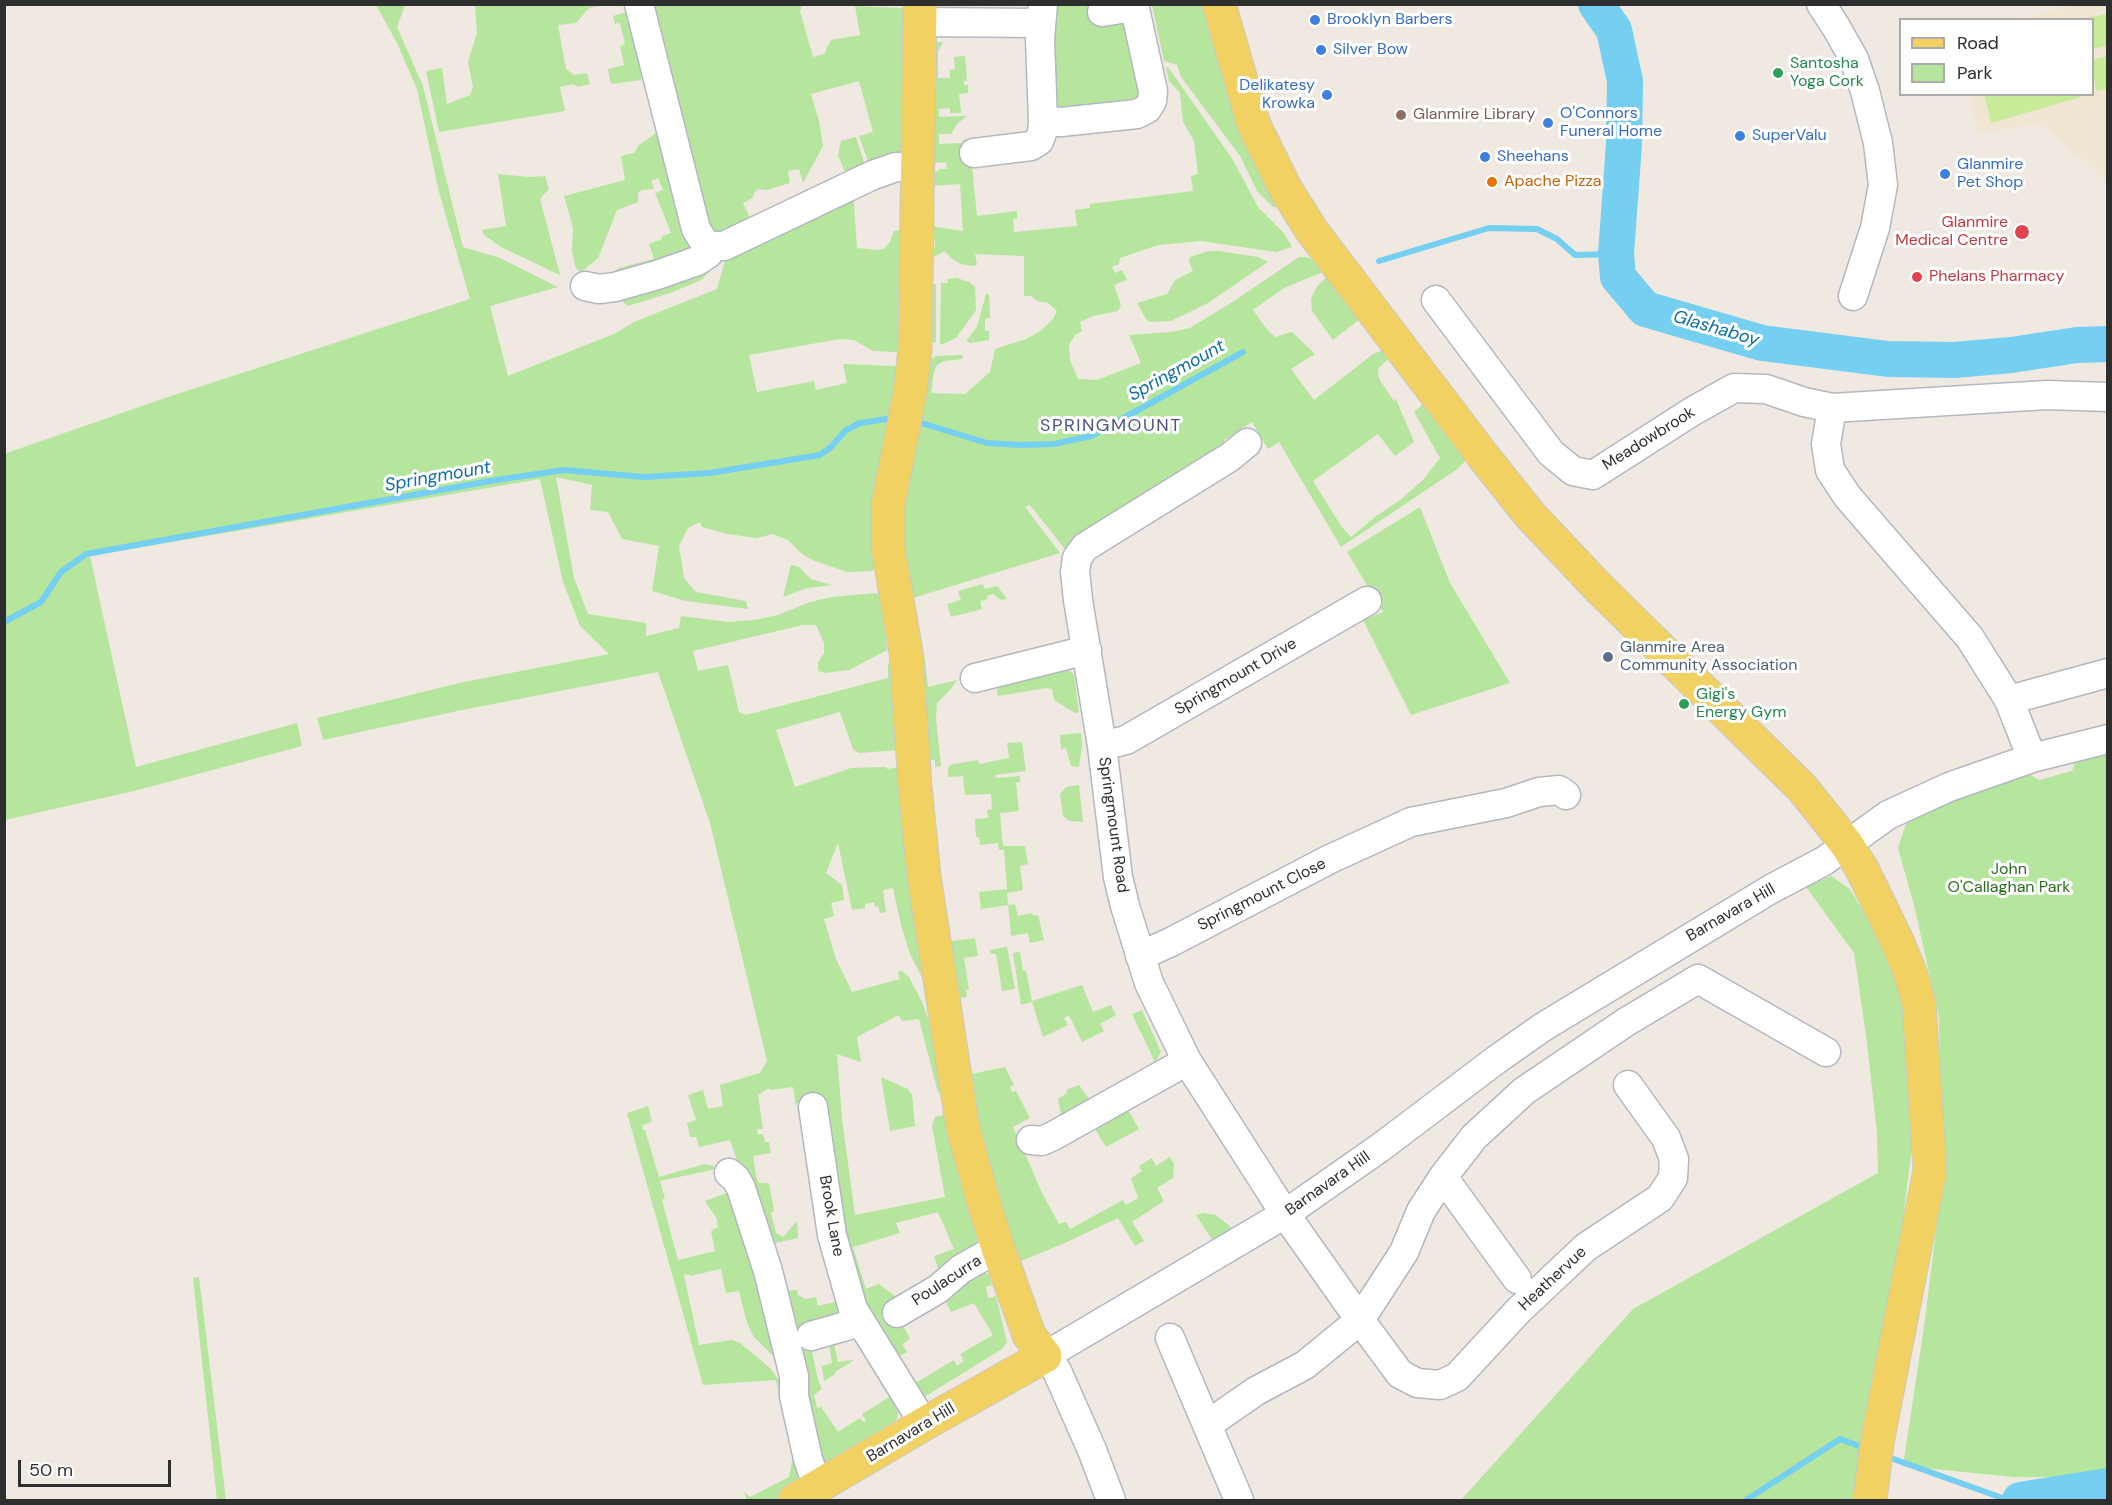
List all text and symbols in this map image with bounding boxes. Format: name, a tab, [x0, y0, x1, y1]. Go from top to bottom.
place label: Brooklyn Barbers	[1327, 10, 1453, 30]
marker: Brooklyn Barbers	[1308, 13, 1322, 27]
legend	[1899, 18, 2094, 96]
text: Road	[1957, 31, 1999, 55]
place label: Silver Bow	[1333, 40, 1408, 60]
marker: Silver Bow	[1314, 43, 1328, 57]
place label: Santosha Yoga Cork	[1790, 54, 1864, 92]
text: Park	[1957, 61, 1993, 85]
marker: Santosha Yoga Cork	[1771, 66, 1785, 80]
place label: Delikatesy Krowka	[1239, 76, 1315, 114]
marker: Delikatesy Krowka	[1320, 88, 1334, 102]
place label: O'Connors Funeral Home	[1560, 104, 1662, 142]
place label: Glanmire Library	[1413, 105, 1535, 125]
marker: Glanmire Library	[1394, 108, 1408, 122]
marker: O'Connors Funeral Home	[1541, 116, 1555, 130]
place label: SuperValu	[1752, 126, 1827, 146]
marker: SuperValu	[1733, 129, 1747, 143]
place label: Sheehans	[1497, 147, 1569, 167]
marker: Sheehans	[1478, 150, 1492, 164]
place label: Glanmire Pet Shop	[1957, 155, 2023, 193]
marker: Glanmire Pet Shop	[1938, 167, 1952, 181]
place label: Apache Pizza	[1504, 172, 1602, 192]
marker: Apache Pizza	[1485, 175, 1499, 189]
place label: Glanmire Medical Centre	[1895, 213, 2008, 251]
marker: Glanmire Medical Centre	[2013, 223, 2031, 241]
place label: Phelans Pharmacy	[1929, 267, 2064, 287]
marker: Phelans Pharmacy	[1910, 270, 1924, 284]
water label: Glashaboy	[1671, 306, 1761, 352]
water label: Springmount	[1125, 336, 1229, 406]
street label: Meadowbrook	[1599, 403, 1699, 475]
district label: SPRINGMOUNT	[1040, 415, 1182, 437]
water label: Springmount	[383, 457, 493, 497]
street label: Springmount Drive	[1172, 634, 1300, 720]
place label: Glanmire Area Community Association	[1620, 638, 1798, 676]
marker: Glanmire Area Community Association	[1601, 650, 1615, 664]
place label: Gigi's Energy Gym	[1696, 685, 1786, 723]
marker: Gigi's Energy Gym	[1677, 697, 1691, 711]
street label: Springmount Road	[1094, 756, 1132, 894]
street label: Springmount Close	[1195, 854, 1329, 936]
park label: John O'Callaghan Park	[1948, 860, 2070, 898]
street label: Barnavara Hill	[1683, 880, 1779, 946]
street label: Barnavara Hill	[1282, 1148, 1374, 1220]
street label: Brook Lane	[814, 1174, 848, 1258]
street label: Heathervue	[1515, 1243, 1591, 1315]
street label: Poulacurra	[909, 1252, 985, 1310]
street label: Barnavara Hill	[863, 1399, 959, 1467]
scale bar	[21, 1448, 174, 1486]
text: 50 m	[29, 1458, 73, 1482]

